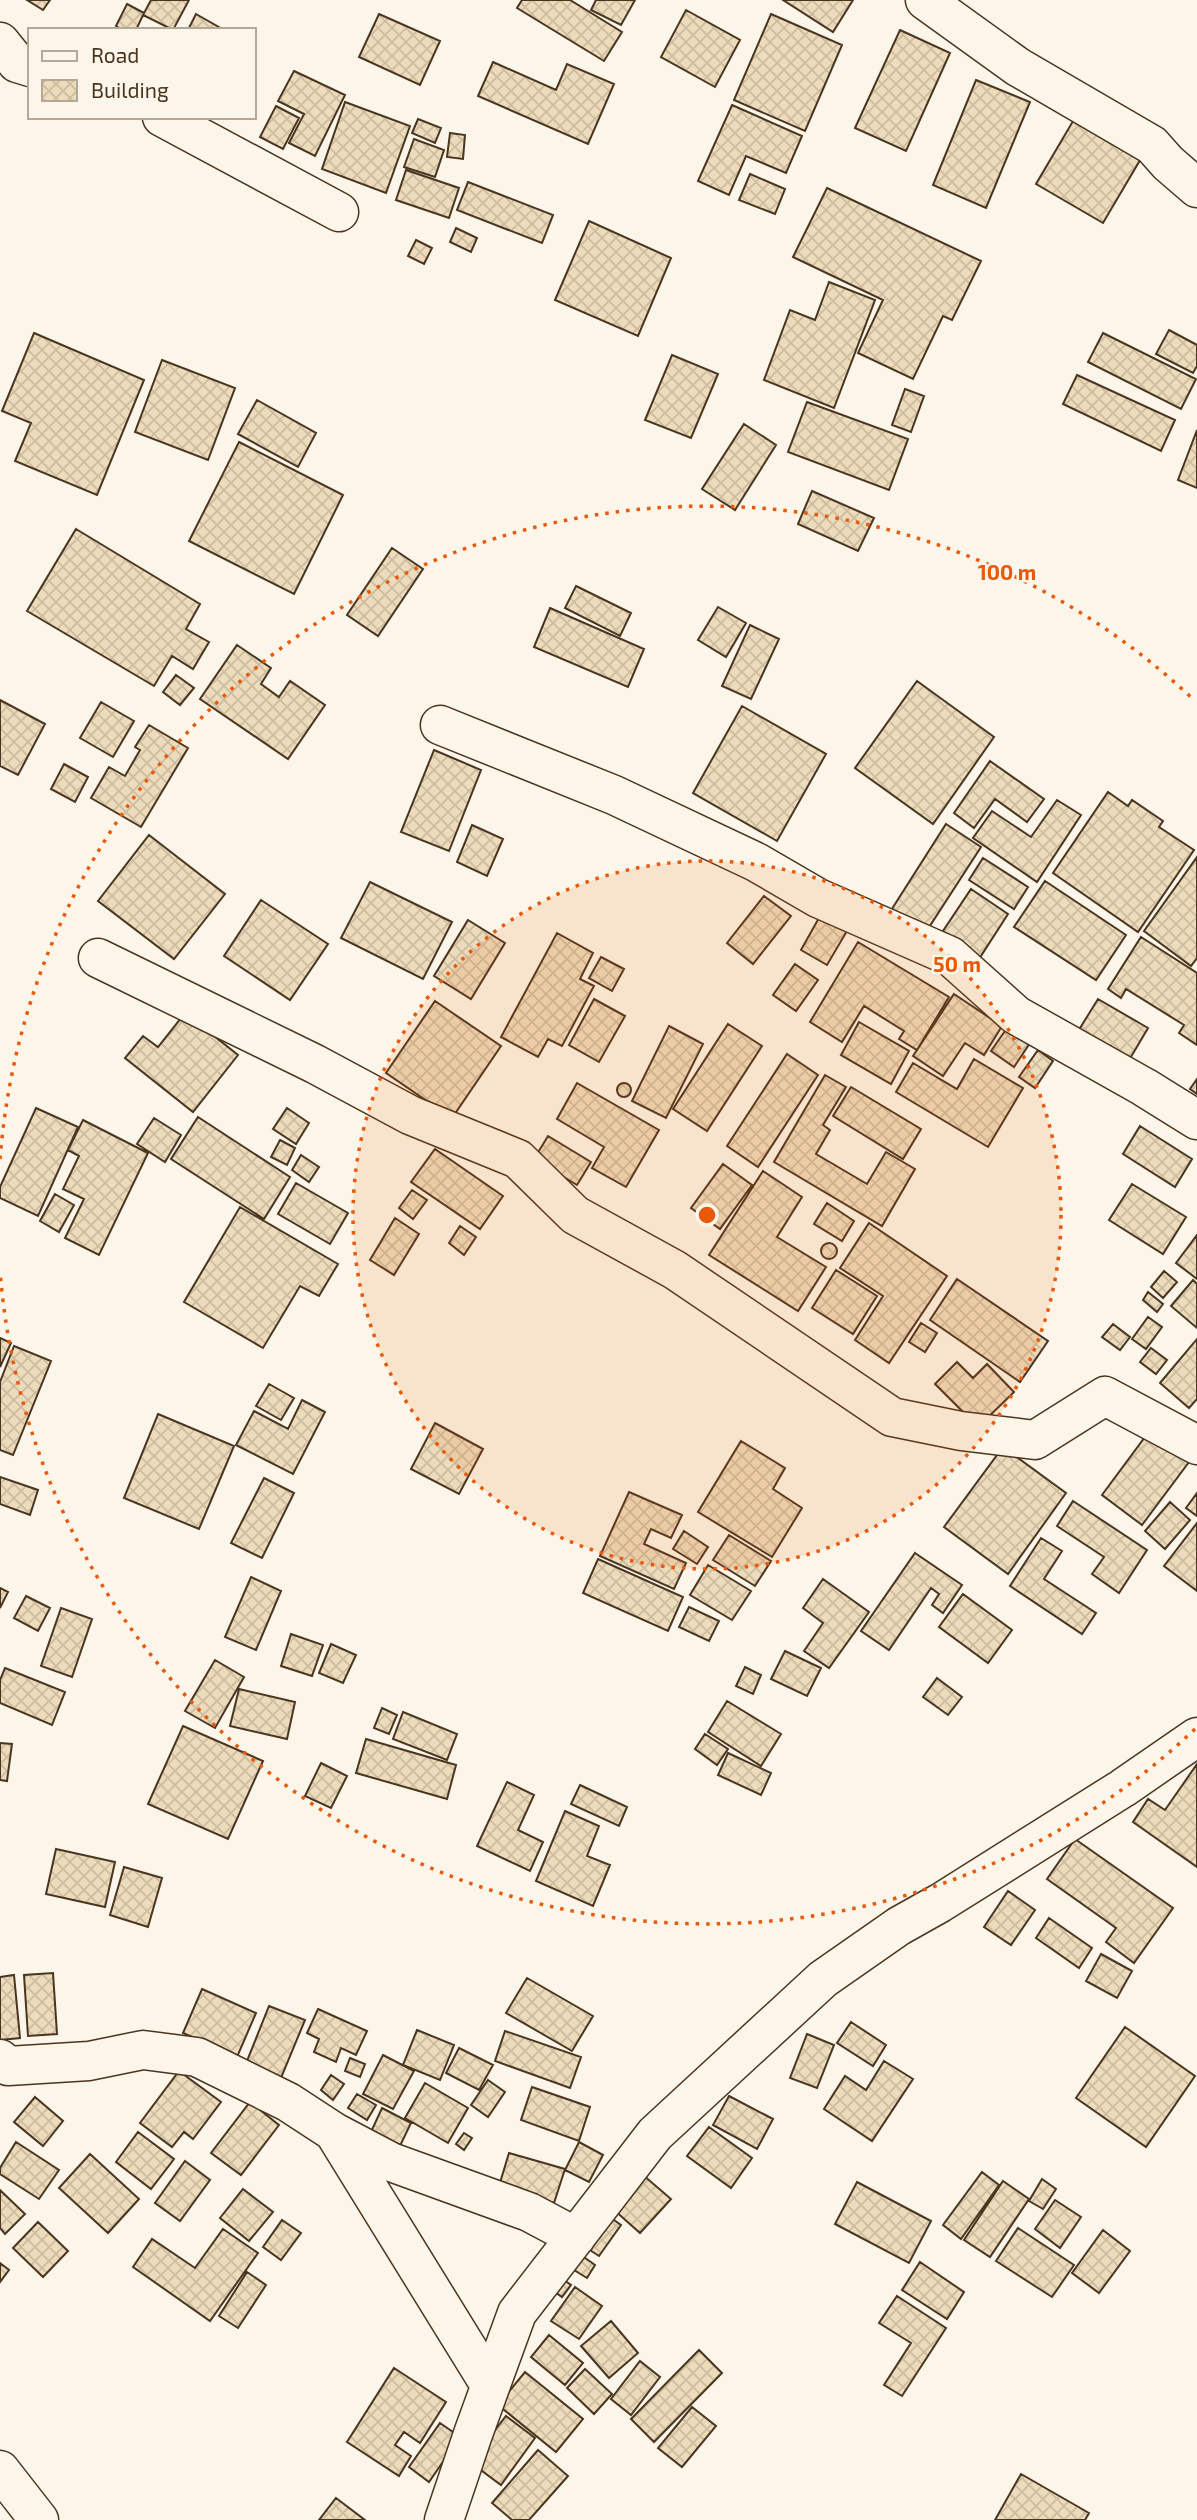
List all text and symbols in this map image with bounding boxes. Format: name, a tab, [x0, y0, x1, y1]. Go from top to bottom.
legend	[28, 28, 256, 119]
text: Road	[91, 42, 139, 67]
text: Building	[91, 77, 169, 102]
text: 100 m	[978, 559, 1036, 584]
text: 50 m	[933, 951, 981, 976]
centre of rings	[695, 1203, 719, 1227]

